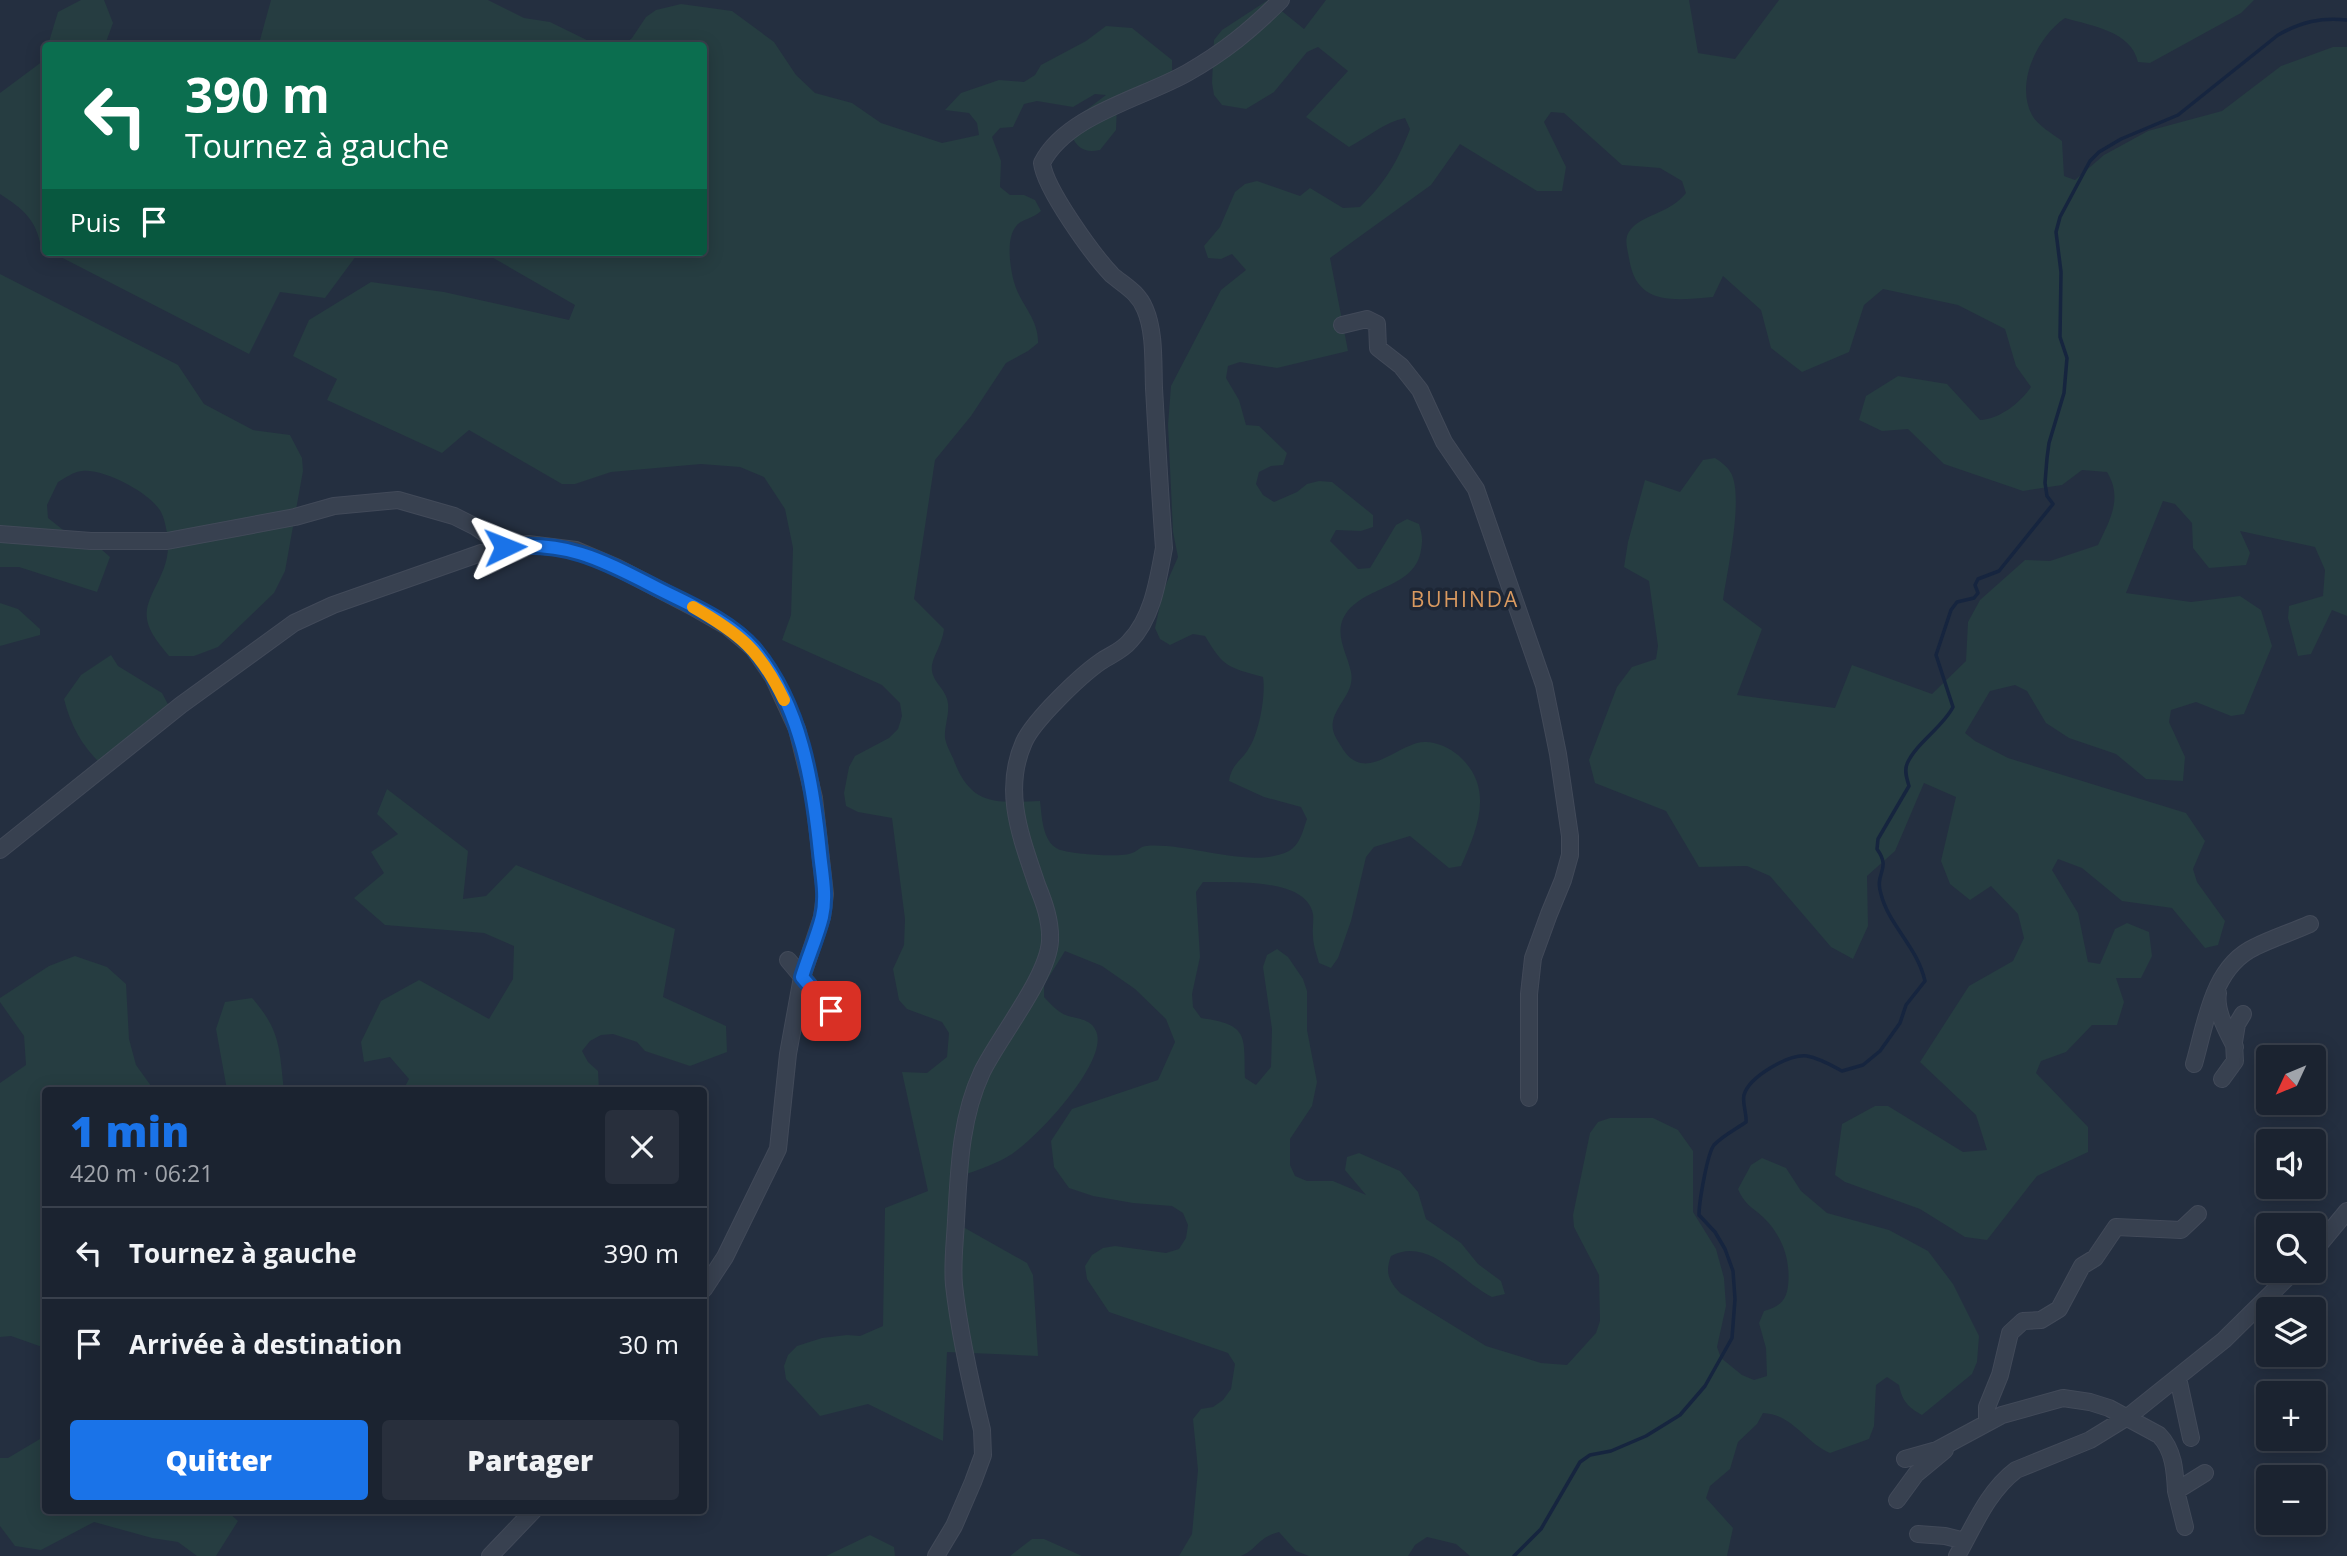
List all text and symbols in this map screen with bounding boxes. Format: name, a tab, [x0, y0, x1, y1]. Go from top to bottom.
text: 390 m	[185, 61, 330, 127]
icon: left	[70, 70, 161, 161]
text: Tournez à gauche	[185, 124, 449, 167]
icon: arrive	[135, 203, 173, 241]
text: Puis	[70, 204, 121, 240]
position arrow	[468, 510, 542, 584]
district label: BUHINDA	[1411, 585, 1519, 613]
pin	[801, 981, 861, 1041]
icon: arrive	[812, 992, 850, 1030]
north arrow	[2256, 1045, 2326, 1115]
map controls	[2256, 1045, 2326, 1535]
text: 1 min	[70, 1102, 189, 1159]
button: close	[605, 1110, 679, 1184]
button: sound	[2256, 1129, 2326, 1199]
text: 420 m · 06:21	[70, 1157, 213, 1189]
button: search	[2256, 1213, 2326, 1283]
icon: left	[70, 1234, 108, 1272]
text: Tournez à gauche	[129, 1235, 357, 1271]
text: 390 m	[604, 1235, 679, 1271]
button: layers	[2256, 1297, 2326, 1367]
icon: arrive	[70, 1325, 108, 1363]
text: Arrivée à destination	[129, 1326, 402, 1362]
text: 30 m	[618, 1326, 679, 1362]
button: +	[2256, 1381, 2326, 1451]
button: Quitter	[70, 1420, 368, 1500]
button: Partager	[382, 1420, 679, 1500]
button: −	[2256, 1465, 2326, 1535]

